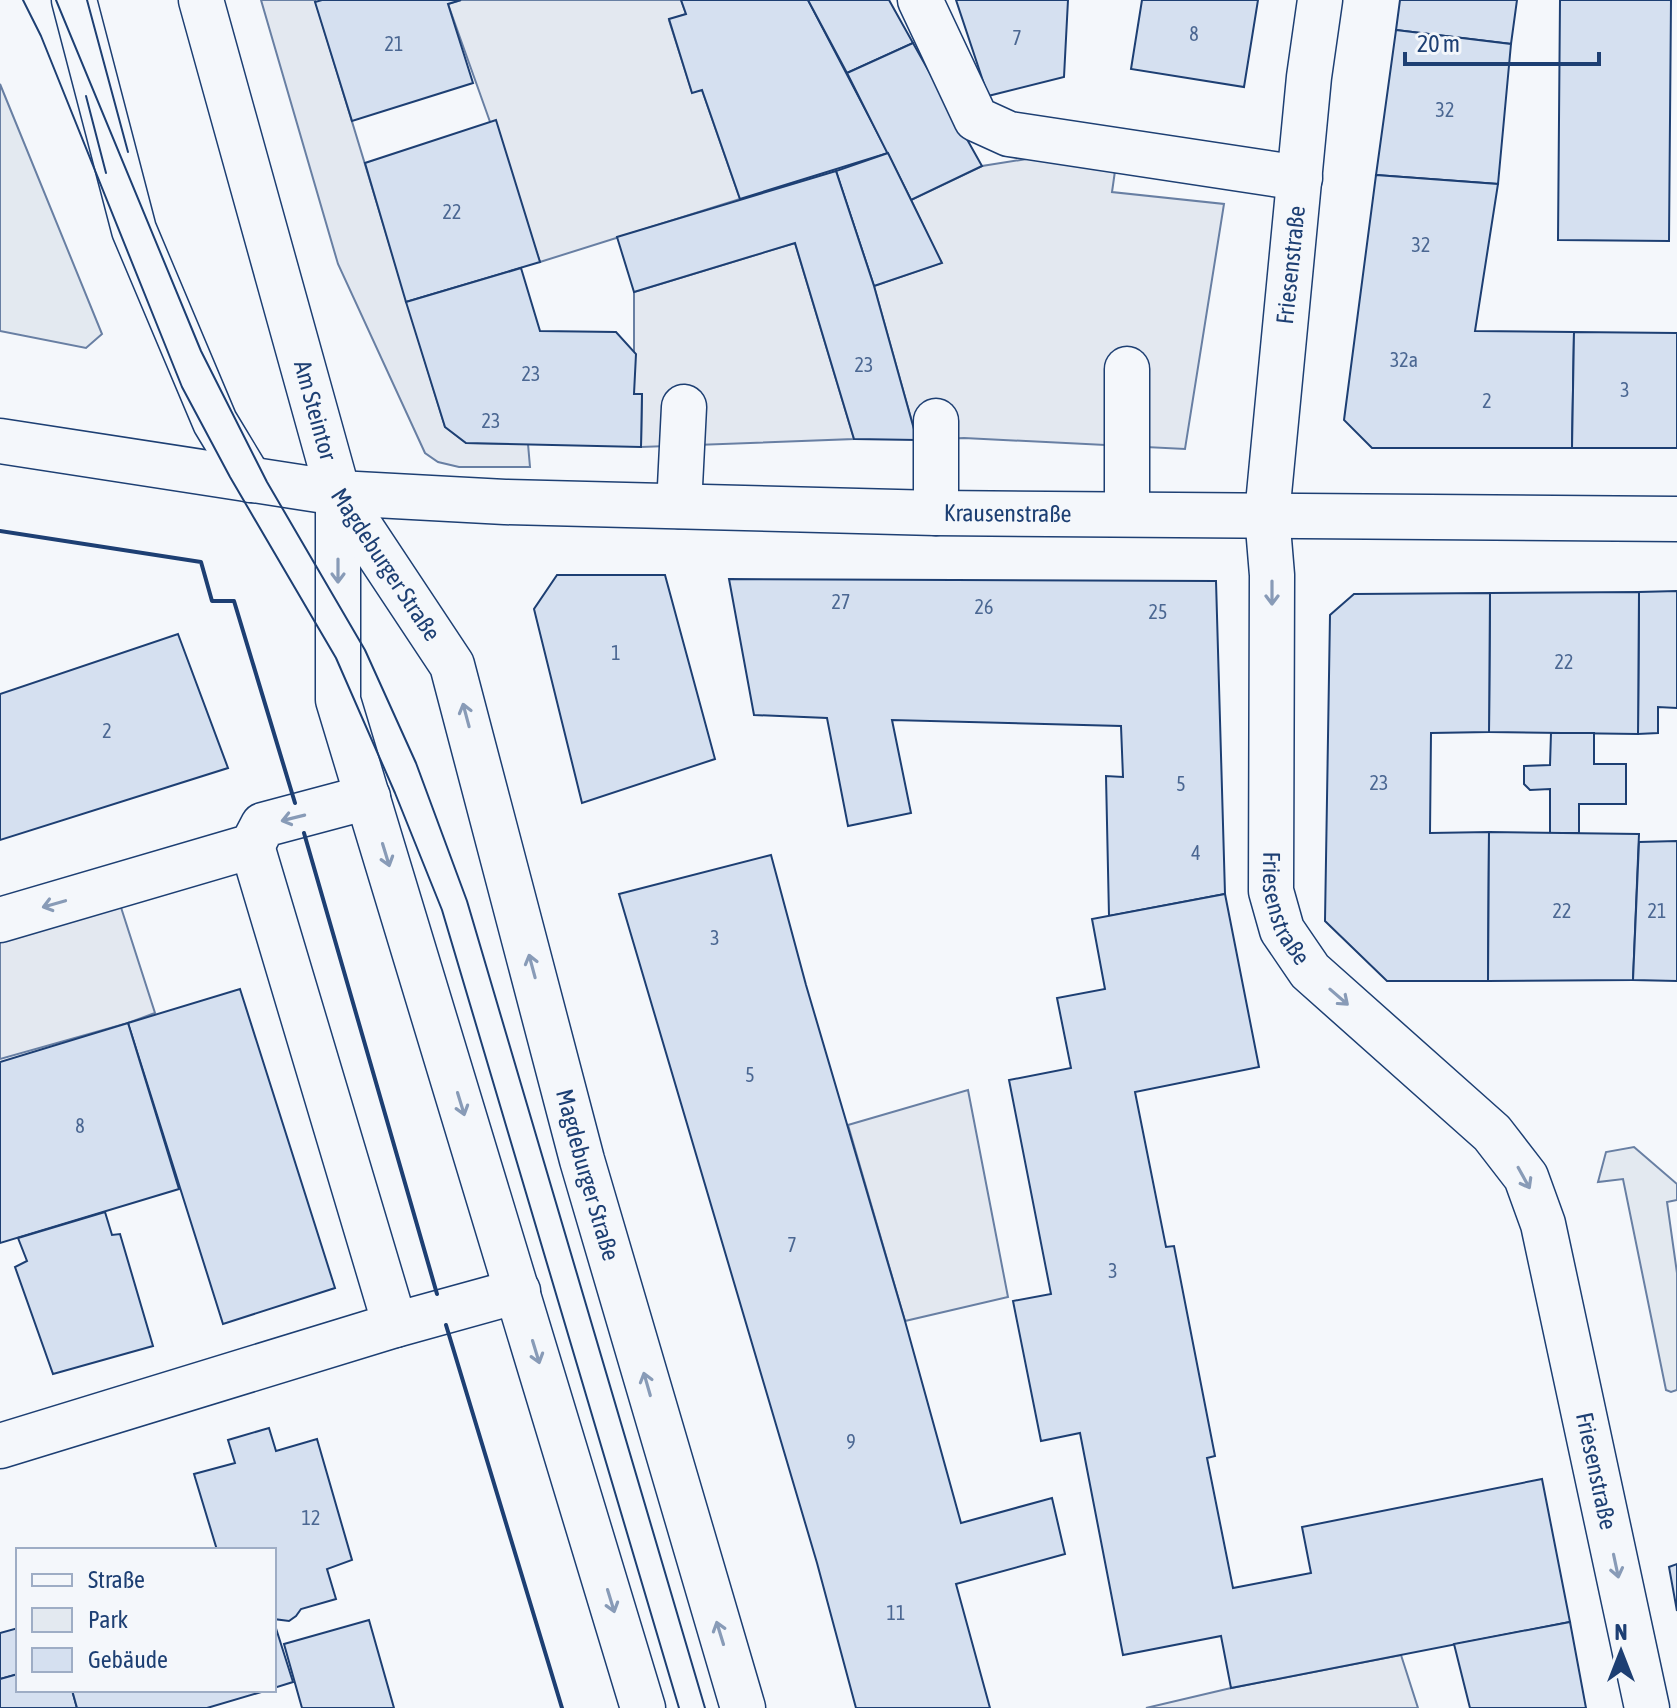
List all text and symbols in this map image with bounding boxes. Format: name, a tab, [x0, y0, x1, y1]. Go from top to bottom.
scale bar	[1405, 16, 1599, 66]
house number: 8	[1189, 22, 1199, 45]
house number: 7	[1012, 26, 1022, 49]
text: 20 m	[1417, 30, 1460, 57]
house number: 21	[385, 32, 403, 55]
house number: 32	[1436, 98, 1454, 121]
house number: 22	[443, 200, 461, 223]
street label: Friesenstraße	[1271, 204, 1310, 326]
house number: 32	[1412, 233, 1430, 256]
house number: 32a	[1390, 348, 1418, 371]
house number: 23	[855, 353, 873, 376]
street label: Am Steintor	[289, 357, 342, 464]
house number: 23	[522, 362, 540, 385]
house number: 3	[1620, 378, 1630, 401]
house number: 2	[1482, 389, 1492, 412]
house number: 23	[482, 409, 500, 432]
street label: Magdeburger Straße	[326, 483, 446, 646]
street label: Krausenstraße	[944, 499, 1072, 527]
one-way arrow	[330, 557, 346, 584]
one-way arrow	[1264, 579, 1280, 606]
house number: 27	[832, 590, 850, 613]
house number: 26	[975, 595, 993, 618]
house number: 25	[1149, 600, 1167, 623]
house number: 1	[611, 641, 621, 664]
house number: 22	[1555, 650, 1573, 673]
one-way arrow	[457, 702, 472, 728]
house number: 2	[102, 719, 112, 742]
house number: 23	[1370, 771, 1388, 794]
house number: 5	[1176, 772, 1186, 795]
one-way arrow	[280, 811, 306, 826]
house number: 4	[1191, 841, 1201, 864]
one-way arrow	[379, 842, 394, 867]
street label: Friesenstraße	[1258, 851, 1316, 970]
one-way arrow	[42, 897, 68, 912]
house number: 22	[1553, 899, 1571, 922]
house number: 21	[1648, 899, 1666, 922]
house number: 3	[710, 926, 720, 949]
one-way arrow	[523, 954, 538, 980]
one-way arrow	[1329, 988, 1349, 1006]
house number: 5	[745, 1063, 755, 1086]
street label: Magdeburger Straße	[551, 1086, 625, 1264]
one-way arrow	[454, 1090, 469, 1116]
house number: 8	[75, 1114, 85, 1137]
one-way arrow	[1516, 1166, 1532, 1189]
house number: 7	[787, 1233, 797, 1256]
house number: 3	[1108, 1259, 1118, 1282]
one-way arrow	[530, 1340, 545, 1365]
one-way arrow	[639, 1371, 654, 1397]
street label: Friesenstraße	[1571, 1410, 1622, 1532]
house number: 9	[846, 1430, 856, 1453]
house number: 12	[302, 1506, 320, 1529]
legend	[16, 1548, 276, 1692]
one-way arrow	[1609, 1553, 1624, 1579]
text: Straße	[88, 1566, 145, 1593]
one-way arrow	[604, 1588, 619, 1614]
house number: 11	[887, 1601, 905, 1624]
text: Park	[88, 1606, 129, 1633]
north arrow	[1581, 1612, 1661, 1692]
text: N	[1615, 1619, 1627, 1645]
one-way arrow	[712, 1621, 727, 1647]
text: Gebäude	[88, 1646, 168, 1673]

